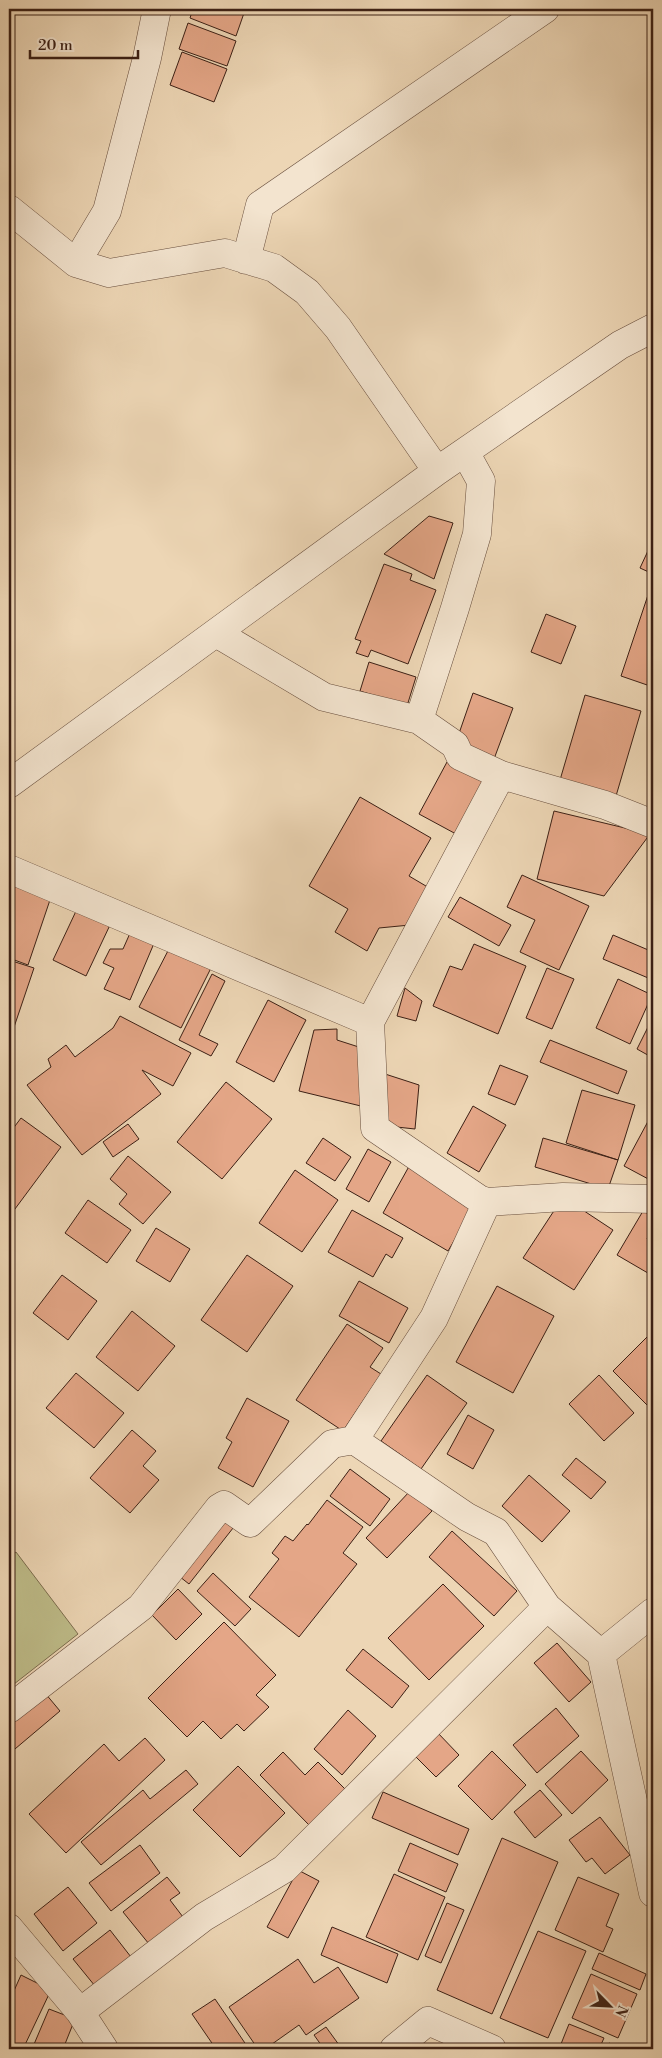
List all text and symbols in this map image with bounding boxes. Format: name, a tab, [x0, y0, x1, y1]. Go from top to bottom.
scale bar	[30, 28, 138, 60]
text: 20 m	[38, 36, 73, 55]
north arrow	[584, 1980, 634, 2030]
text: N	[610, 2002, 631, 2020]

